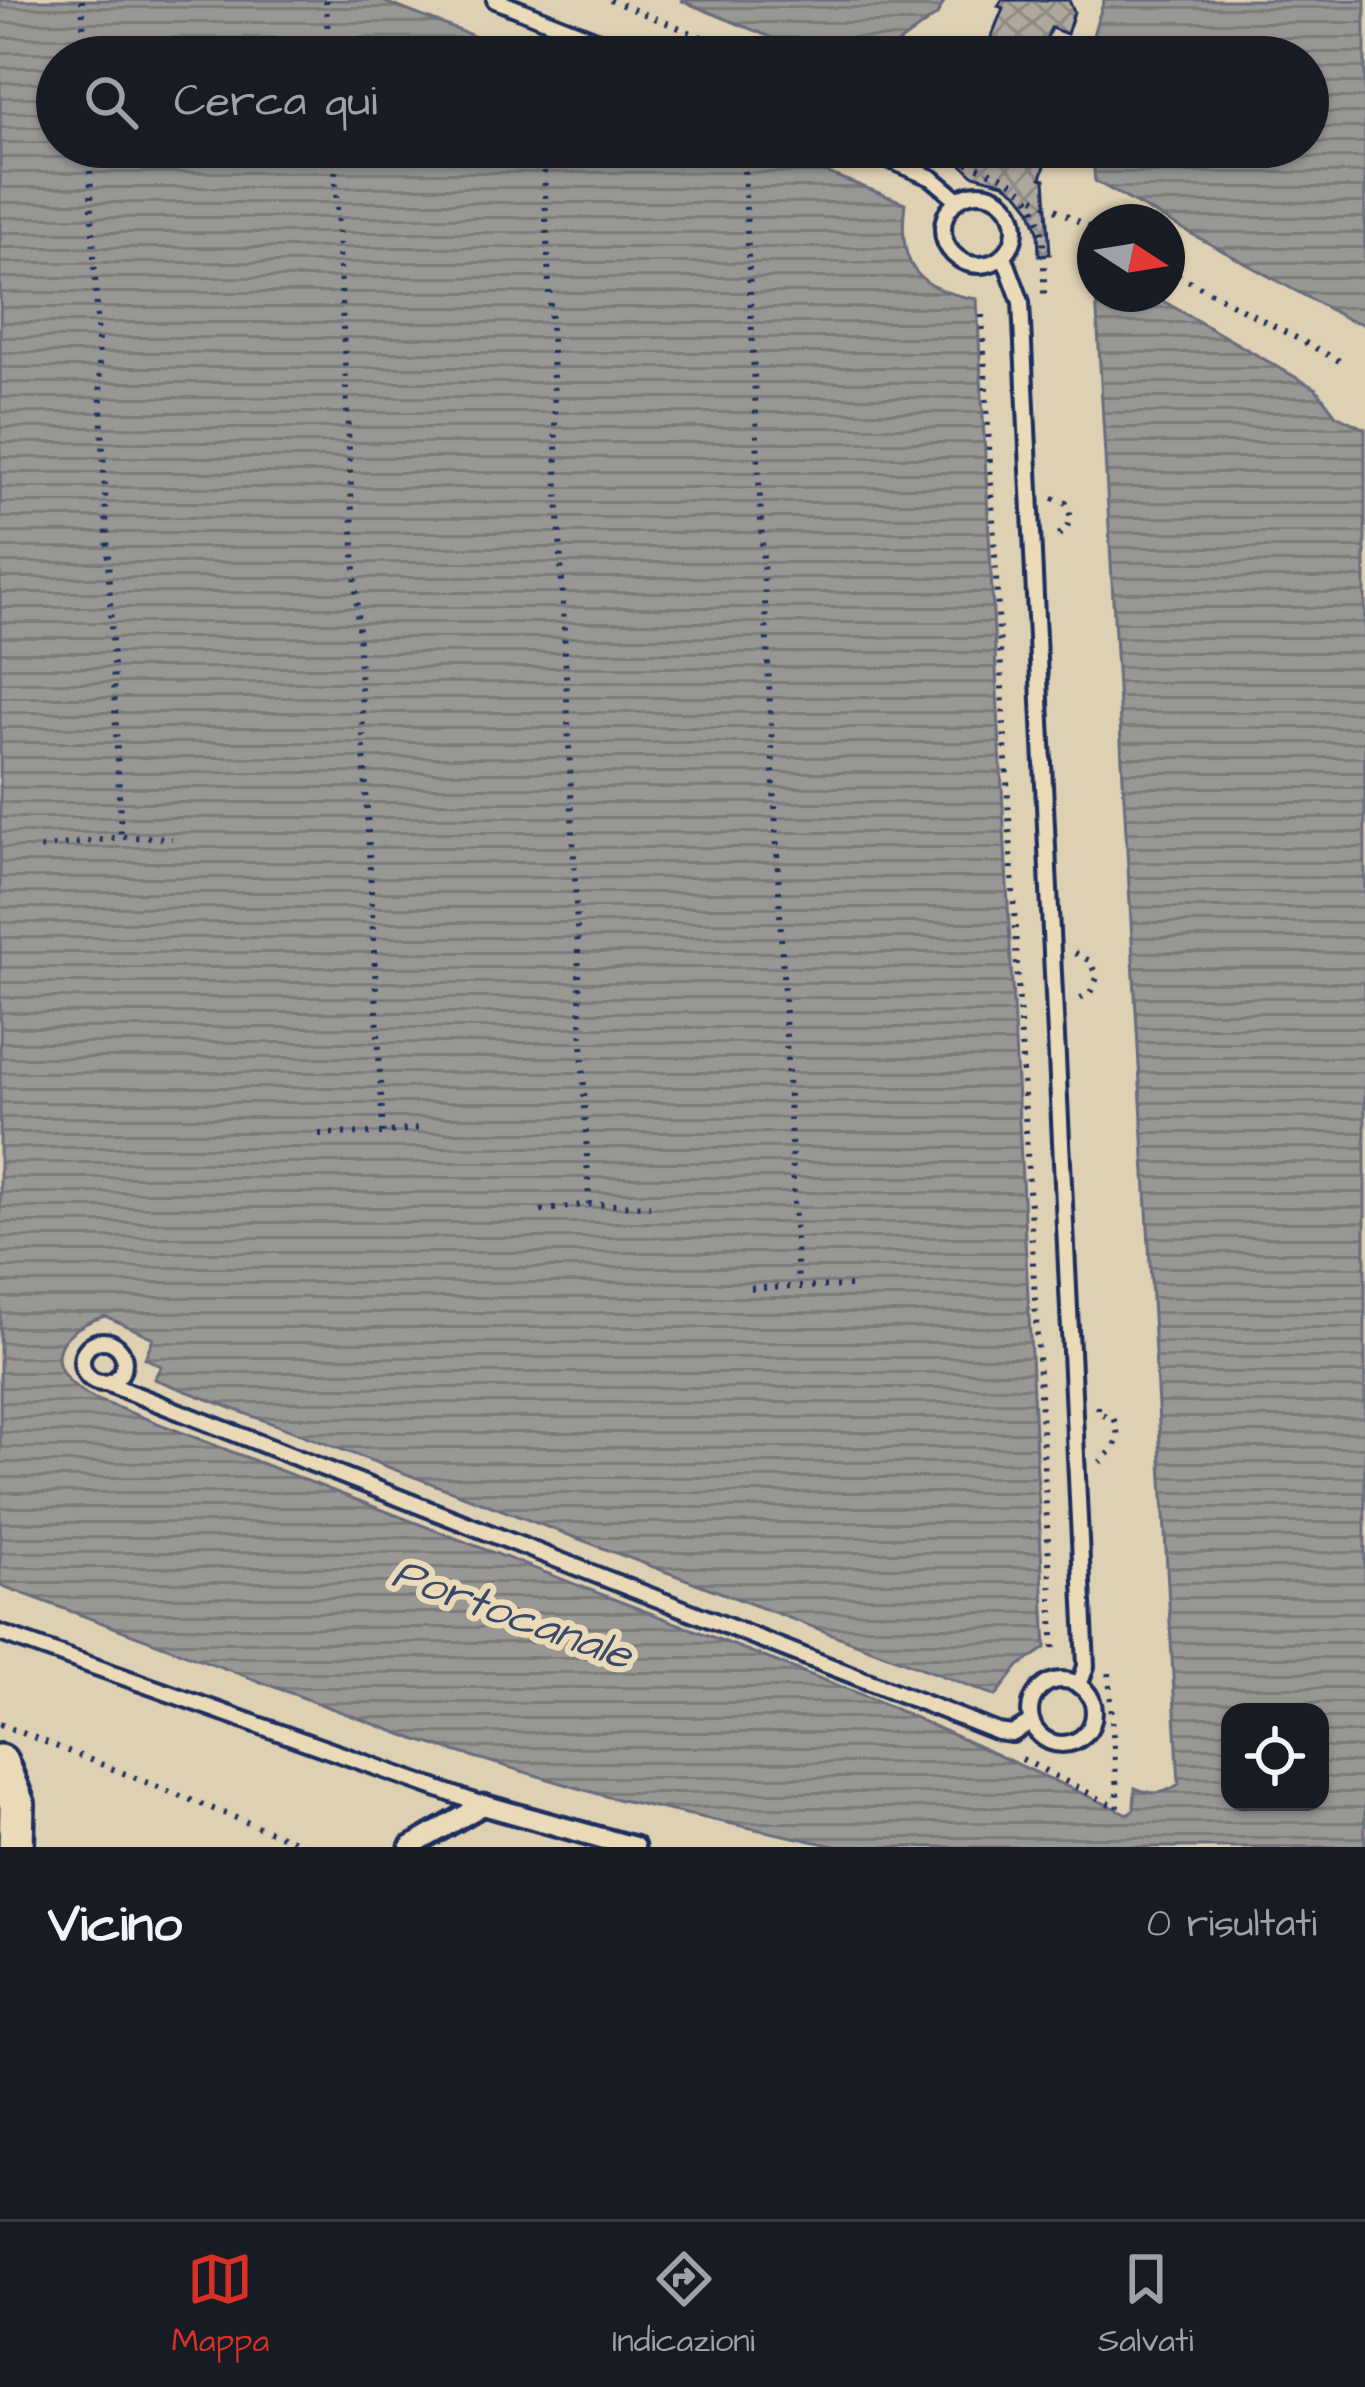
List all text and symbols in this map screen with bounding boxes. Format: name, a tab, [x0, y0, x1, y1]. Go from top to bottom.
search box	[36, 36, 1329, 168]
icon: search	[78, 69, 144, 135]
text: Cerca qui	[174, 71, 377, 133]
north arrow	[1077, 204, 1185, 312]
water label: Portocanale	[384, 1543, 643, 1688]
map controls	[1221, 1703, 1329, 1811]
button: locate	[1221, 1703, 1329, 1811]
text: Vicino	[48, 1890, 182, 1961]
text: 0 risultati	[1147, 1898, 1317, 1952]
tab: Mappa	[172, 2246, 269, 2364]
tab: Indicazioni	[612, 2246, 755, 2364]
tab: Salvati	[1098, 2246, 1193, 2364]

